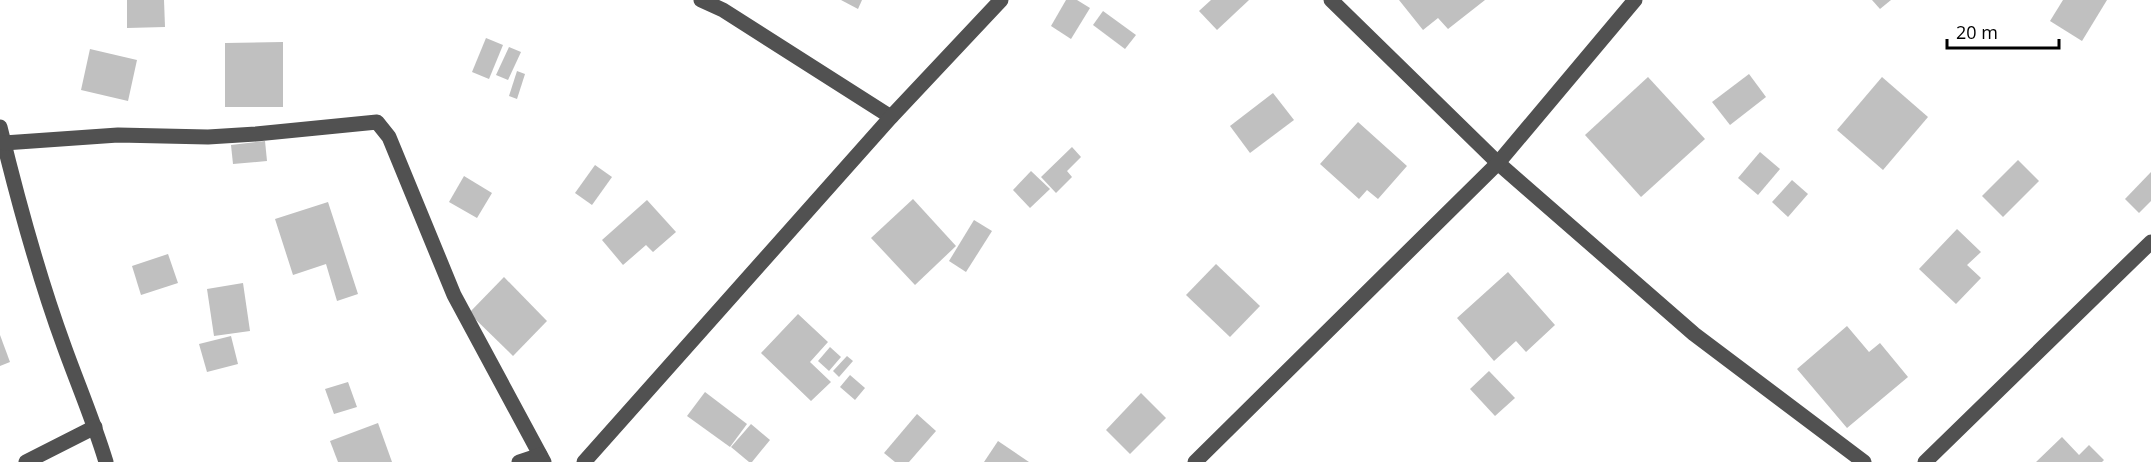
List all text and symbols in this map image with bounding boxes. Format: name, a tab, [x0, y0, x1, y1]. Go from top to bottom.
scale bar	[1947, 12, 2060, 50]
text: 20 m	[1956, 20, 1998, 44]

